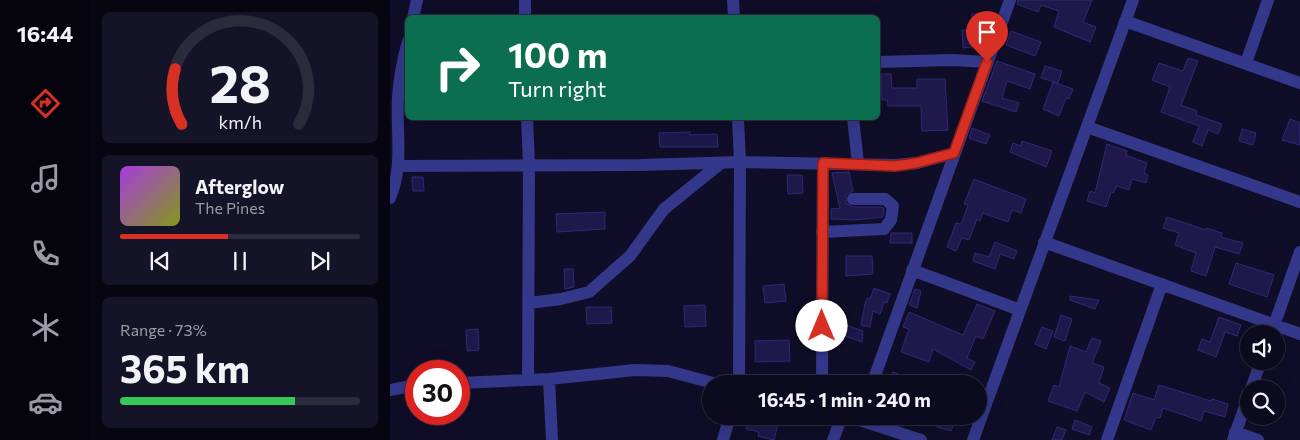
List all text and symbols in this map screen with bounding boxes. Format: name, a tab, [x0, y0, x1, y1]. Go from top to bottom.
pin	[966, 11, 1008, 62]
icon: arrive	[973, 18, 1001, 46]
text: 16:44	[17, 20, 73, 47]
text: 100 m	[508, 32, 608, 75]
icon: right	[425, 35, 490, 100]
text: 28	[209, 50, 271, 114]
text: Turn right	[508, 75, 606, 102]
icon: directions	[28, 86, 63, 121]
text: km/h	[218, 111, 262, 133]
icon: music	[28, 161, 63, 196]
text: Afterglow	[195, 175, 284, 198]
text: The Pines	[195, 198, 265, 217]
icon: phone	[28, 236, 63, 271]
icon: previous	[146, 247, 174, 275]
icon: pause	[226, 247, 254, 275]
icon: next	[306, 247, 334, 275]
position arrow	[795, 299, 847, 351]
icon: climate	[28, 310, 63, 345]
text: Range · 73%	[120, 320, 207, 339]
map controls	[1240, 325, 1285, 425]
button: sound	[1240, 325, 1285, 370]
text: 365 km	[120, 344, 250, 391]
speed limit sign: 30	[405, 360, 470, 425]
button: search	[1240, 380, 1285, 425]
icon: car	[28, 385, 63, 420]
text: 16:45 · 1 min · 240 m	[758, 388, 931, 411]

